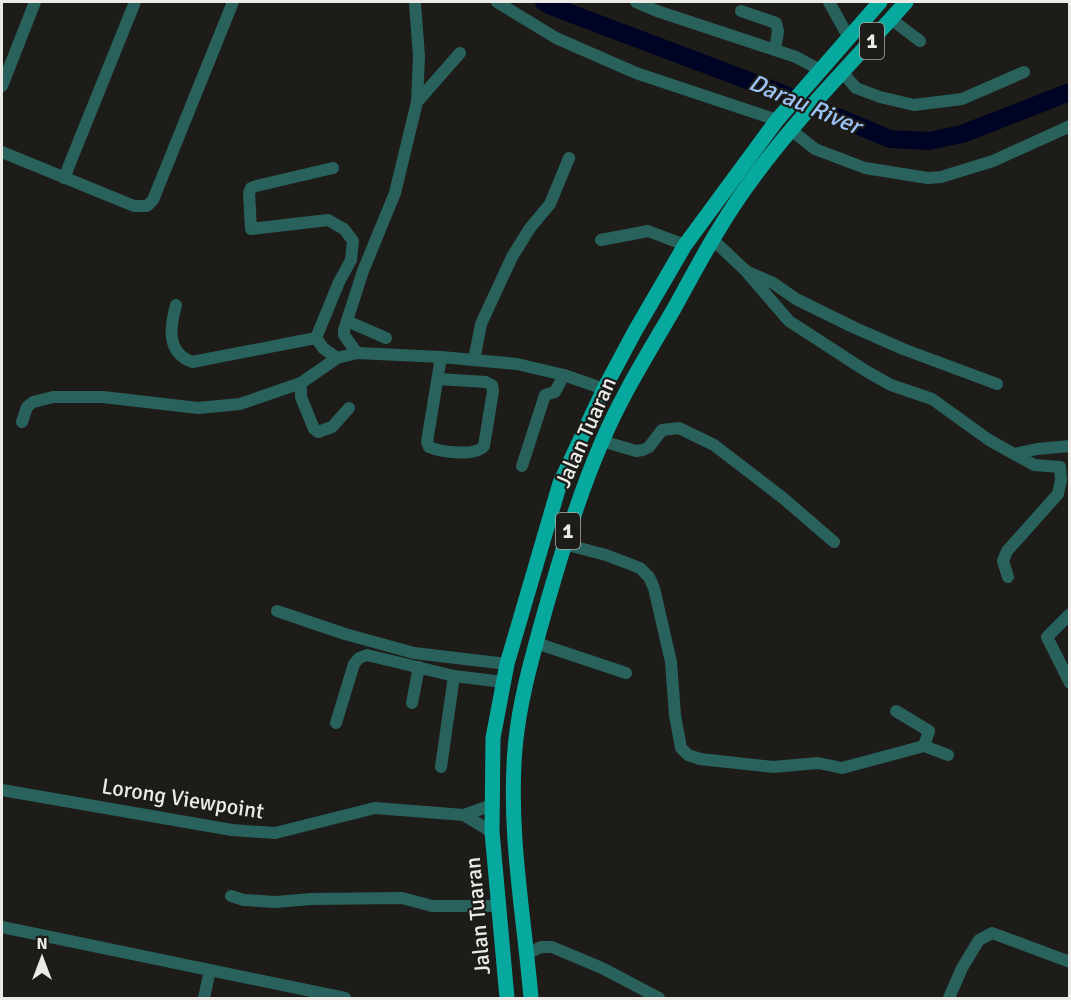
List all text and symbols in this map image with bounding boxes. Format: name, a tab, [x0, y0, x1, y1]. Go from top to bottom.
road number: 1	[860, 23, 884, 59]
water label: Darau River	[744, 67, 868, 142]
street label: Jalan Tuaran	[549, 373, 622, 492]
road number: 1	[556, 513, 580, 549]
street label: Lorong Viewpoint	[100, 772, 266, 825]
street label: Jalan Tuaran	[459, 856, 496, 976]
north arrow	[12, 928, 72, 988]
text: N	[36, 934, 48, 954]

